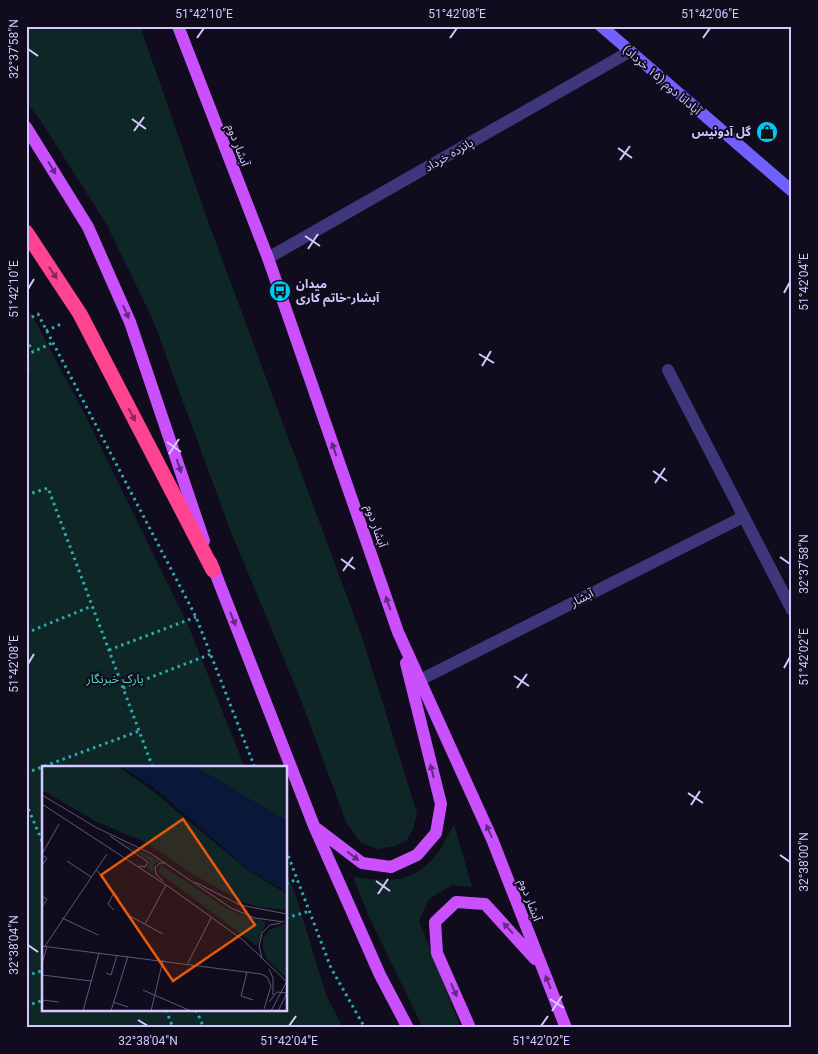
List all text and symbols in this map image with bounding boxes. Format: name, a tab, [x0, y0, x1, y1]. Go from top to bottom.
text: 51°42'10"E	[175, 7, 233, 21]
text: 51°42'08"E	[428, 7, 486, 21]
text: 51°42'06"E	[681, 7, 739, 21]
text: 32°37'58"N	[7, 19, 21, 79]
street label: آپادانا دوم (۱۵ خرداد)	[619, 42, 704, 120]
shop icon: گل آدونیس	[755, 120, 779, 144]
street label: آبشار دوم	[222, 122, 253, 169]
place label: گل آدونیس	[692, 125, 752, 139]
street label: پانزده خرداد	[422, 135, 476, 176]
one-way arrow	[48, 161, 57, 174]
text: 51°42'04"E	[797, 253, 811, 311]
text: 51°42'10"E	[7, 260, 21, 318]
one-way arrow	[48, 266, 58, 280]
place label: میدان آبشار-خاتم کاری	[296, 277, 380, 307]
bus stop icon: میدان آبشار-خاتم کاری	[268, 279, 292, 303]
one-way arrow	[122, 305, 130, 319]
one-way arrow	[128, 407, 136, 422]
one-way arrow	[330, 441, 338, 456]
one-way arrow	[175, 459, 183, 474]
street label: آبشار دوم	[360, 503, 390, 550]
text: 32°37'58"N	[797, 534, 811, 594]
street label: آبشار	[567, 586, 596, 610]
one-way arrow	[384, 595, 391, 610]
one-way arrow	[229, 612, 237, 627]
text: 51°42'02"E	[797, 628, 811, 686]
text: 51°42'08"E	[7, 635, 21, 693]
park label: پارک خبرنگار	[85, 672, 144, 687]
one-way arrow	[428, 763, 436, 778]
inset map	[42, 766, 288, 1012]
one-way arrow	[484, 824, 492, 838]
text: 32°38'00"N	[797, 832, 811, 892]
one-way arrow	[346, 850, 359, 861]
street label: آبشار دوم	[514, 877, 545, 924]
text: 32°38'04"N	[7, 915, 21, 975]
one-way arrow	[502, 923, 514, 935]
one-way arrow	[544, 975, 551, 990]
one-way arrow	[450, 983, 458, 997]
text: 32°38'04"N	[118, 1034, 178, 1048]
text: 51°42'04"E	[260, 1034, 318, 1048]
text: 51°42'02"E	[512, 1034, 570, 1048]

